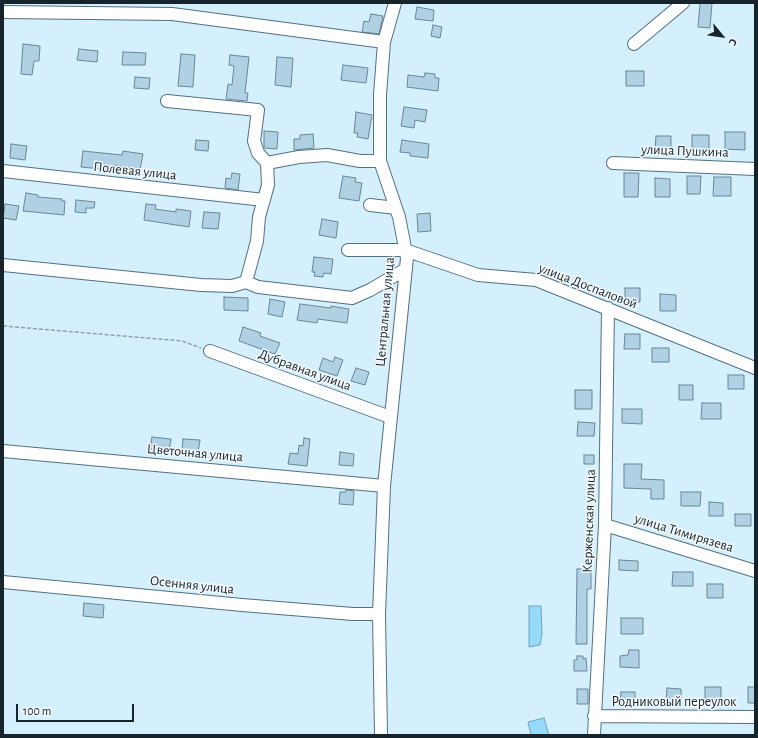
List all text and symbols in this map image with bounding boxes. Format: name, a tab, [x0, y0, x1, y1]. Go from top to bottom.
north arrow	[702, 16, 742, 56]
text: С	[727, 37, 739, 47]
street label: улица Пушкина	[641, 141, 729, 161]
street label: Полевая улица	[93, 158, 177, 184]
street label: Центральная улица	[372, 256, 398, 368]
street label: улица Доспаловой	[536, 259, 640, 313]
street label: Дубравная улица	[256, 345, 354, 395]
street label: Цветочная улица	[146, 440, 244, 466]
street label: Керженская улица	[579, 469, 599, 573]
street label: улица Тимирязева	[632, 510, 736, 556]
street label: Осенняя улица	[149, 572, 235, 598]
street label: Родниковый переулок	[611, 694, 737, 710]
scale bar	[18, 696, 136, 722]
text: 100 m	[23, 705, 51, 717]

